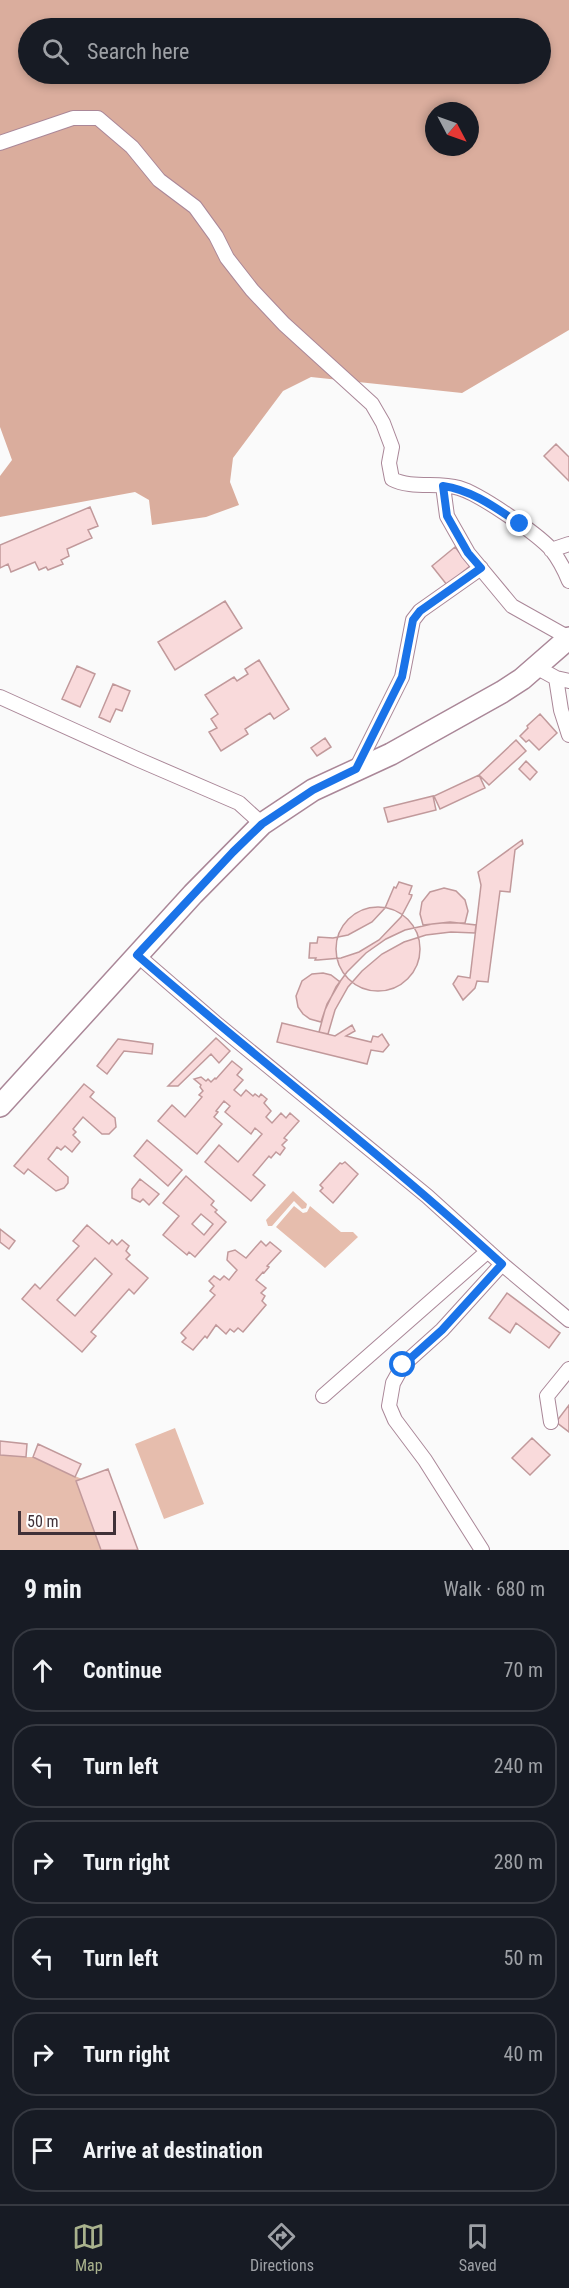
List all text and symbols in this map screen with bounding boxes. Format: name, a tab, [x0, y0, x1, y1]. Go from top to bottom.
search box	[18, 18, 551, 84]
icon: search	[39, 35, 72, 68]
text: Search here	[87, 39, 189, 64]
north arrow	[425, 102, 479, 156]
route end	[506, 510, 532, 536]
route start	[389, 1351, 415, 1377]
scale bar	[18, 1508, 116, 1536]
text: 50 m	[27, 1512, 59, 1531]
text: 9 min	[24, 1574, 82, 1604]
text: Walk · 680 m	[444, 1577, 545, 1601]
icon: ahead	[26, 1654, 59, 1687]
text: Continue	[83, 1658, 162, 1683]
text: 70 m	[504, 1658, 543, 1682]
icon: left	[26, 1750, 59, 1783]
text: Turn left	[83, 1754, 158, 1779]
text: 240 m	[494, 1754, 543, 1778]
icon: right	[26, 1846, 59, 1879]
text: Turn right	[83, 1850, 170, 1875]
text: 280 m	[494, 1850, 543, 1874]
icon: left	[26, 1942, 59, 1975]
text: Turn left	[83, 1946, 158, 1971]
text: 50 m	[504, 1946, 543, 1970]
icon: right	[26, 2038, 59, 2071]
text: Turn right	[83, 2042, 170, 2067]
text: 40 m	[504, 2042, 543, 2066]
icon: arrive	[26, 2134, 59, 2167]
text: Arrive at destination	[83, 2138, 263, 2163]
tab: Map	[72, 2220, 105, 2275]
tab: Directions	[250, 2220, 314, 2275]
tab: Saved	[459, 2220, 497, 2275]

